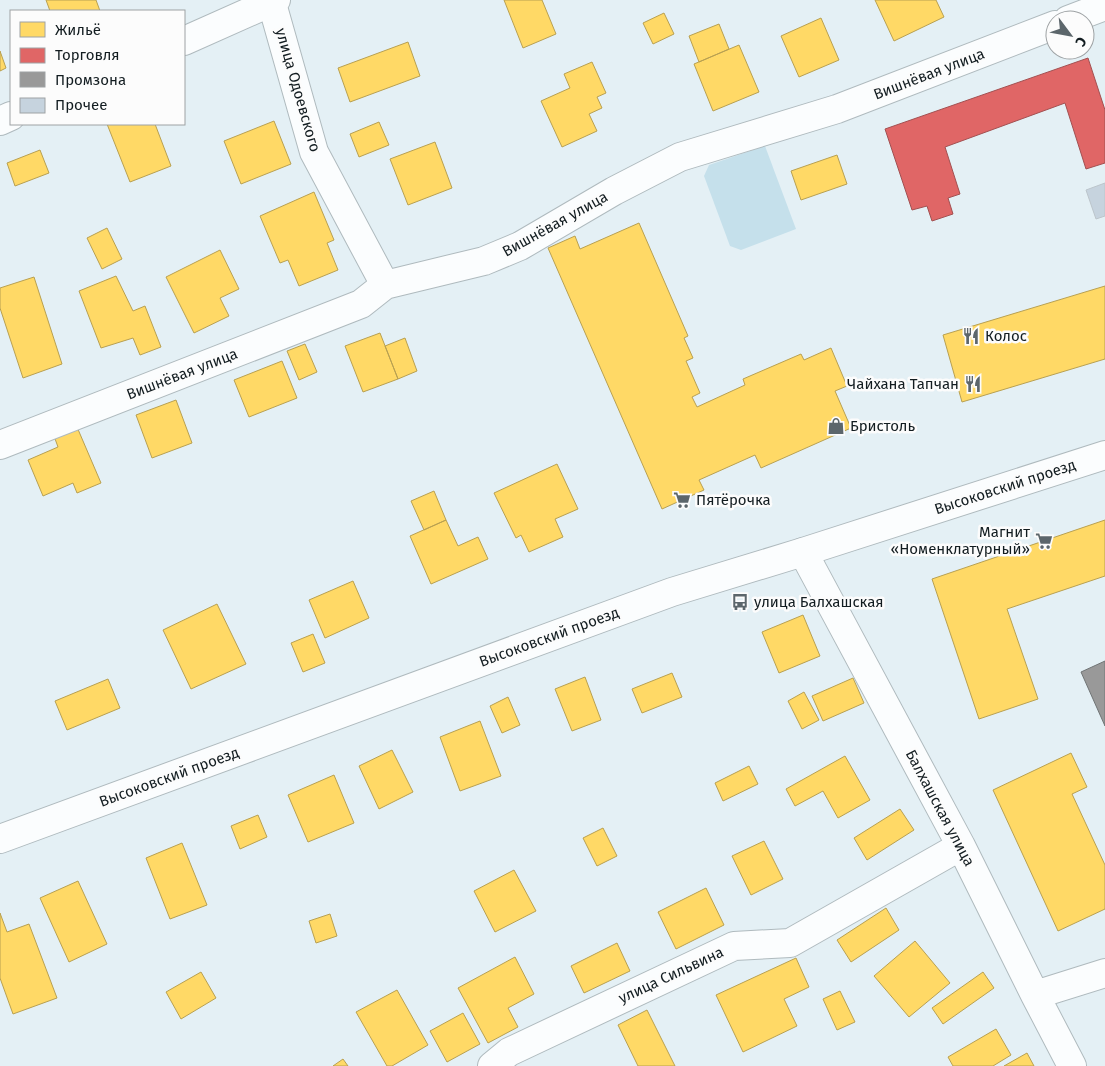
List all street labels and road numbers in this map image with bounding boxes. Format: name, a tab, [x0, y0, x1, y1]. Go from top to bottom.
street label: улица Одоевского	[272, 26, 324, 154]
street label: Вишнёвая улица	[871, 45, 987, 103]
street label: Вишнёвая улица	[499, 188, 611, 260]
street label: Вишнёвая улица	[124, 345, 240, 403]
street label: Высоковский проезд	[932, 456, 1078, 518]
street label: Высоковский проезд	[477, 603, 621, 671]
street label: Высоковский проезд	[97, 743, 241, 811]
street label: Балхашская улица	[902, 747, 978, 869]
street label: улица Сильвина	[616, 943, 726, 1007]

